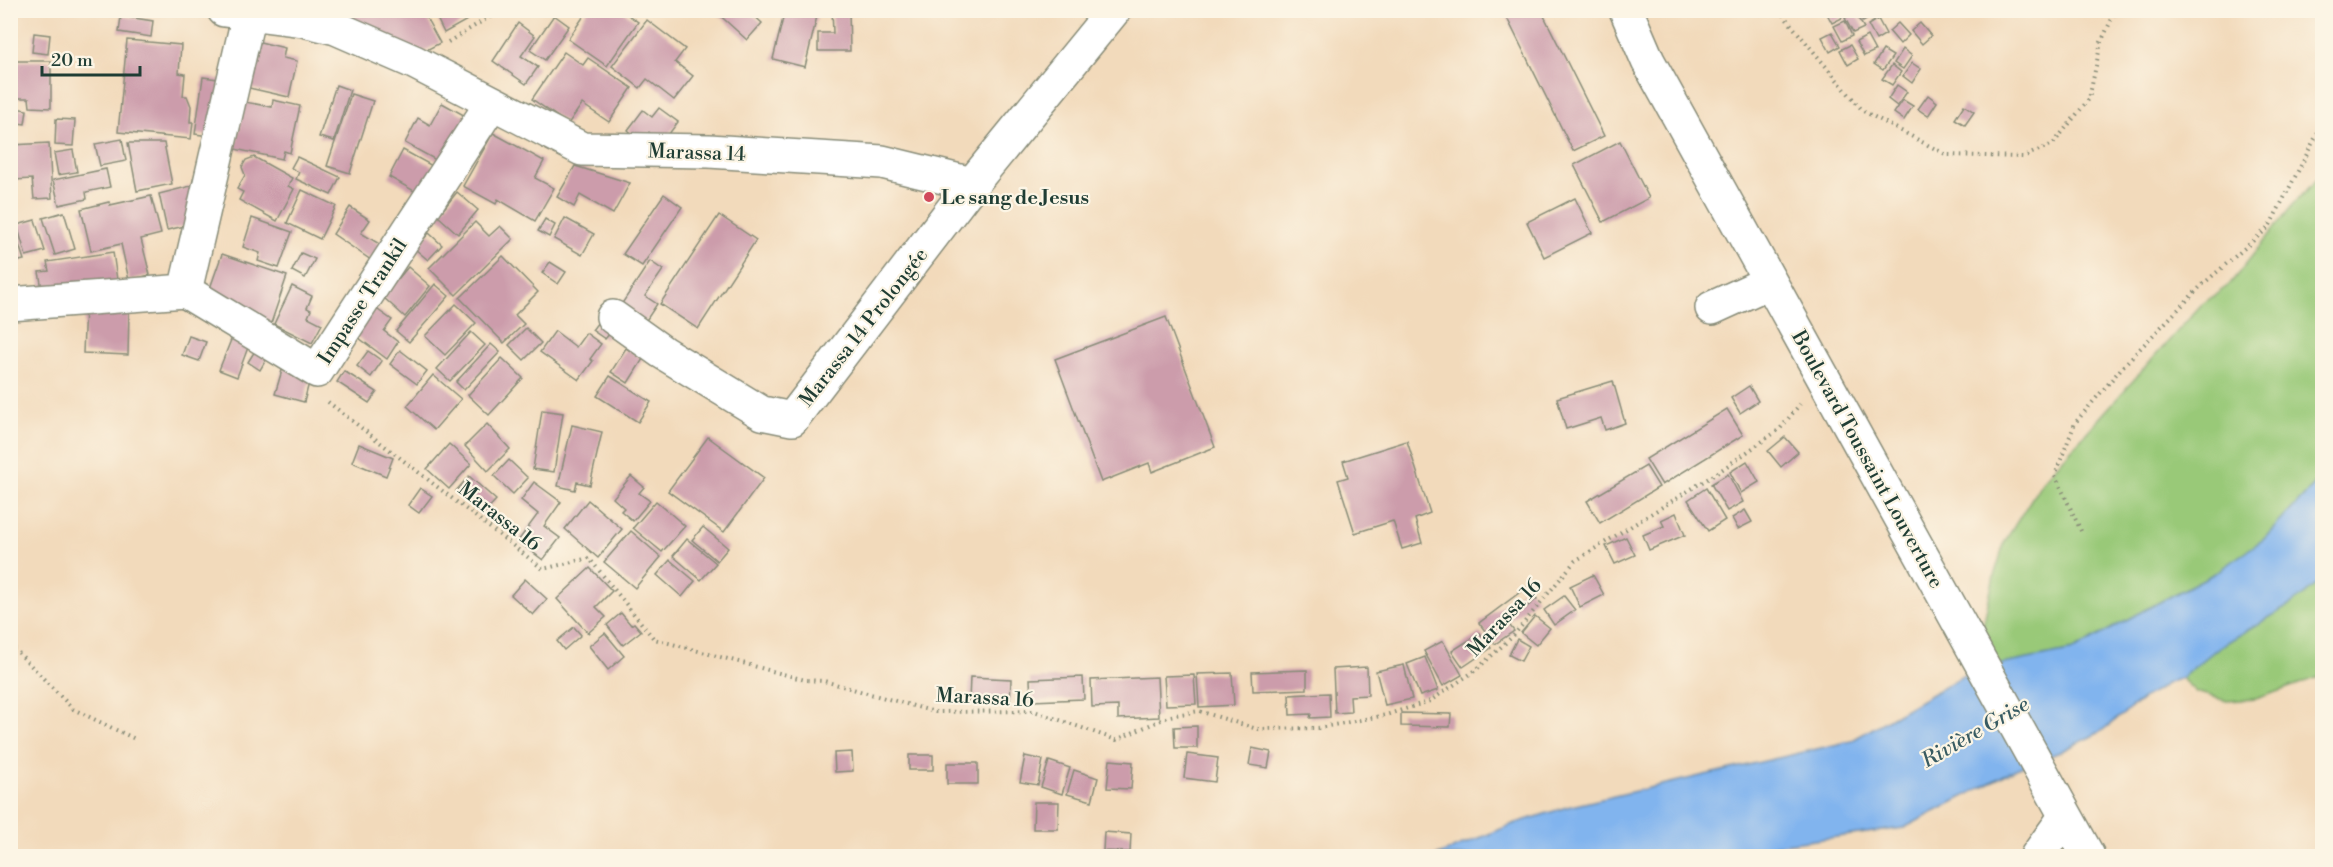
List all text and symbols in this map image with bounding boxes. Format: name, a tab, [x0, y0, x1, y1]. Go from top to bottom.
scale bar	[42, 39, 140, 77]
text: 20 m	[51, 49, 93, 72]
street label: Marassa 14	[648, 139, 746, 168]
place label: Le sang de Jesus	[941, 186, 1089, 211]
marker: Le sang de Jesus	[922, 190, 936, 204]
street label: Impasse Trankil	[313, 234, 413, 370]
street label: Marassa 14 Prolongée	[794, 243, 934, 412]
street label: Boulevard Toussaint Louverture	[1785, 326, 1948, 593]
street label: Marassa 16	[453, 477, 545, 557]
street label: Marassa 16	[1462, 574, 1548, 662]
street label: Marassa 16	[935, 683, 1035, 714]
water label: Rivière Grise	[1916, 692, 2034, 775]

